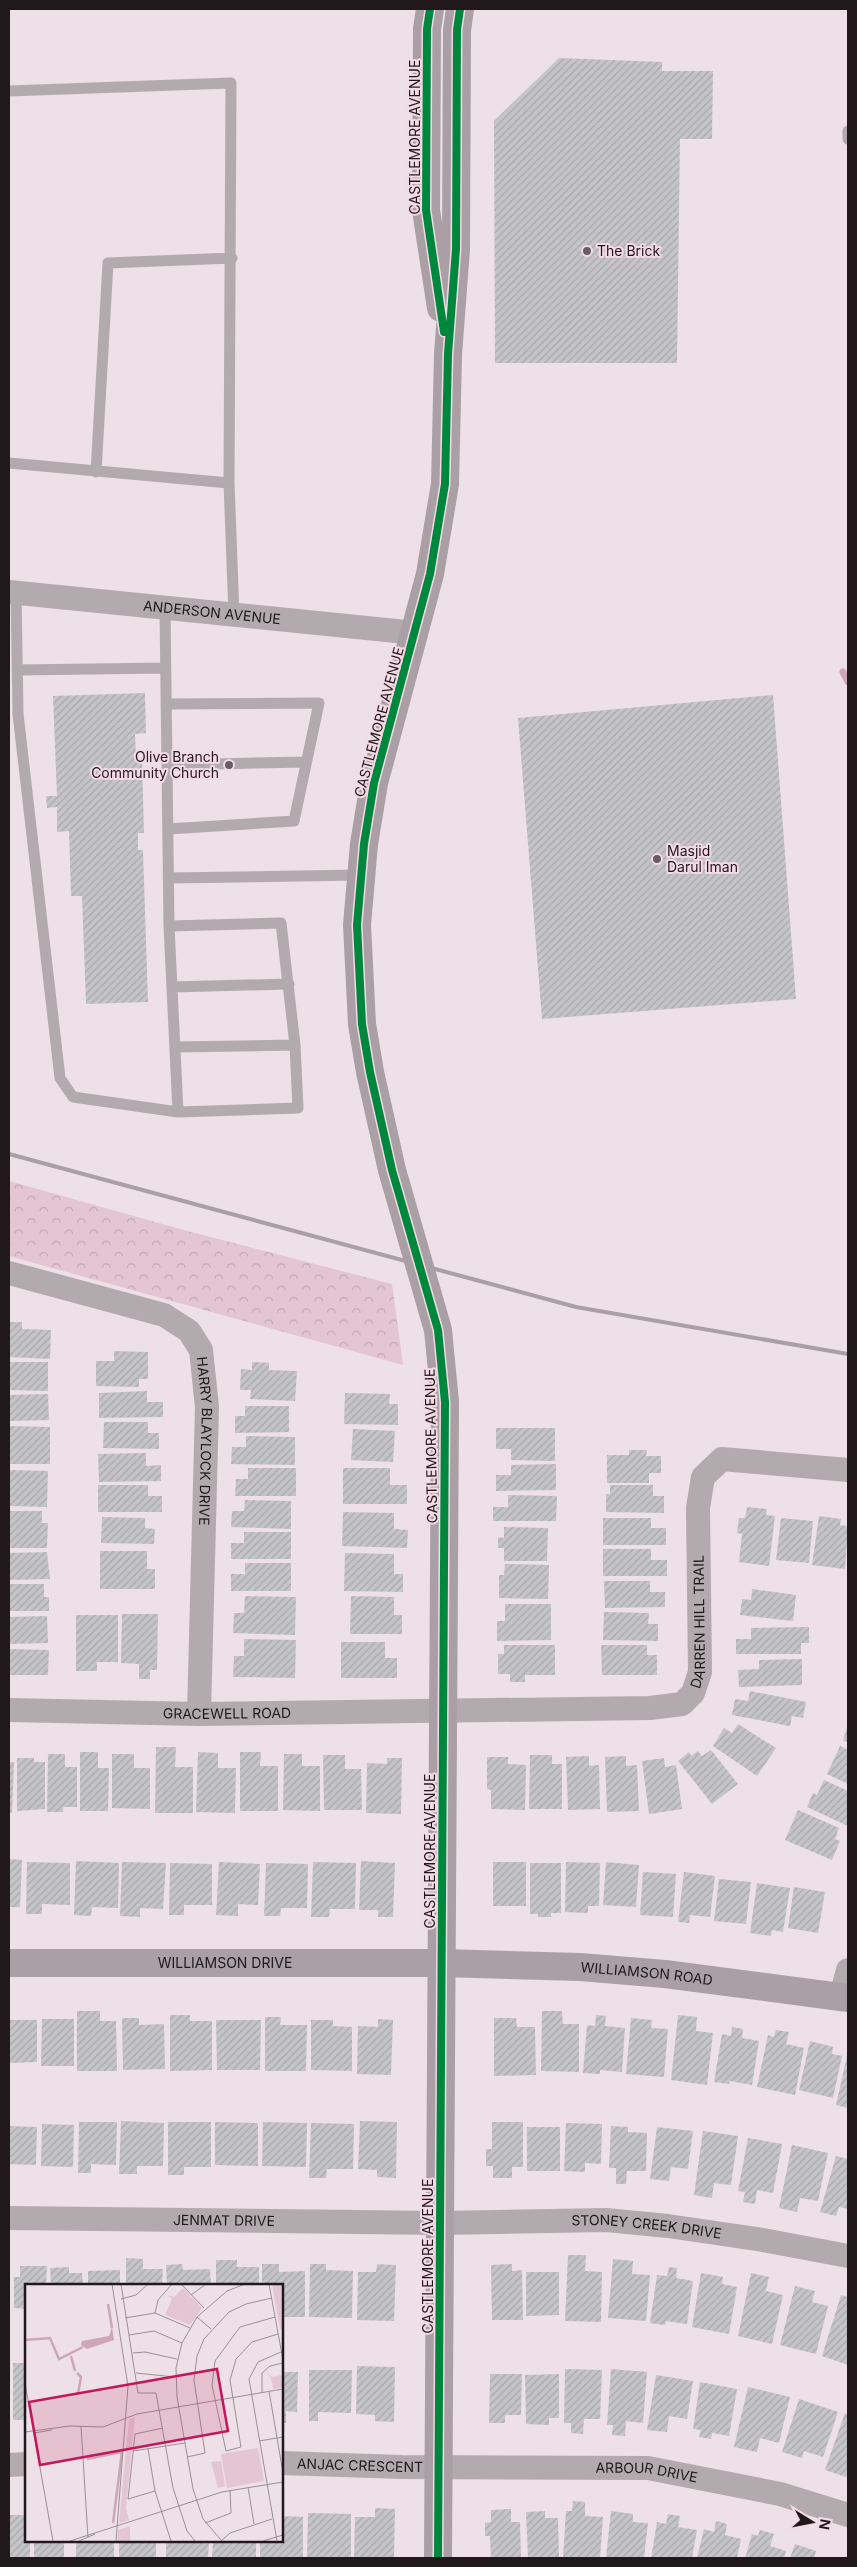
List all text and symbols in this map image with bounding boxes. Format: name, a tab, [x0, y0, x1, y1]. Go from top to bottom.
street label: CASTLEMORE AVENUE	[406, 60, 423, 214]
place label: The Brick	[597, 242, 660, 259]
marker: The Brick	[581, 245, 593, 257]
street label: ANDERSON AVENUE	[142, 597, 282, 627]
street label: CASTLEMORE AVENUE	[350, 645, 407, 799]
place label: Olive Branch Community Church	[91, 748, 219, 781]
marker: Olive Branch Community Church	[223, 759, 235, 771]
place label: Masjid Darul Iman	[667, 842, 738, 875]
marker: Masjid Darul Iman	[651, 853, 663, 865]
street label: HARRY BLAYLOCK DRIVE	[194, 1356, 216, 1526]
street label: CASTLEMORE AVENUE	[421, 1368, 440, 1524]
street label: DARREN HILL TRAIL	[686, 1555, 708, 1691]
street label: GRACEWELL ROAD	[163, 1704, 291, 1722]
street label: CASTLEMORE AVENUE	[421, 1774, 438, 1928]
street label: WILLIAMSON DRIVE	[158, 1954, 292, 1971]
street label: WILLIAMSON ROAD	[580, 1958, 714, 1988]
street label: CASTLEMORE AVENUE	[419, 2179, 436, 2333]
street label: JENMAT DRIVE	[173, 2211, 275, 2229]
street label: STONEY CREEK DRIVE	[571, 2211, 723, 2242]
inset map	[25, 2284, 282, 2542]
street label: ANJAC CRESCENT	[297, 2455, 423, 2475]
street label: ARBOUR DRIVE	[595, 2458, 699, 2486]
north arrow	[787, 2497, 837, 2547]
text: N	[816, 2518, 835, 2531]

